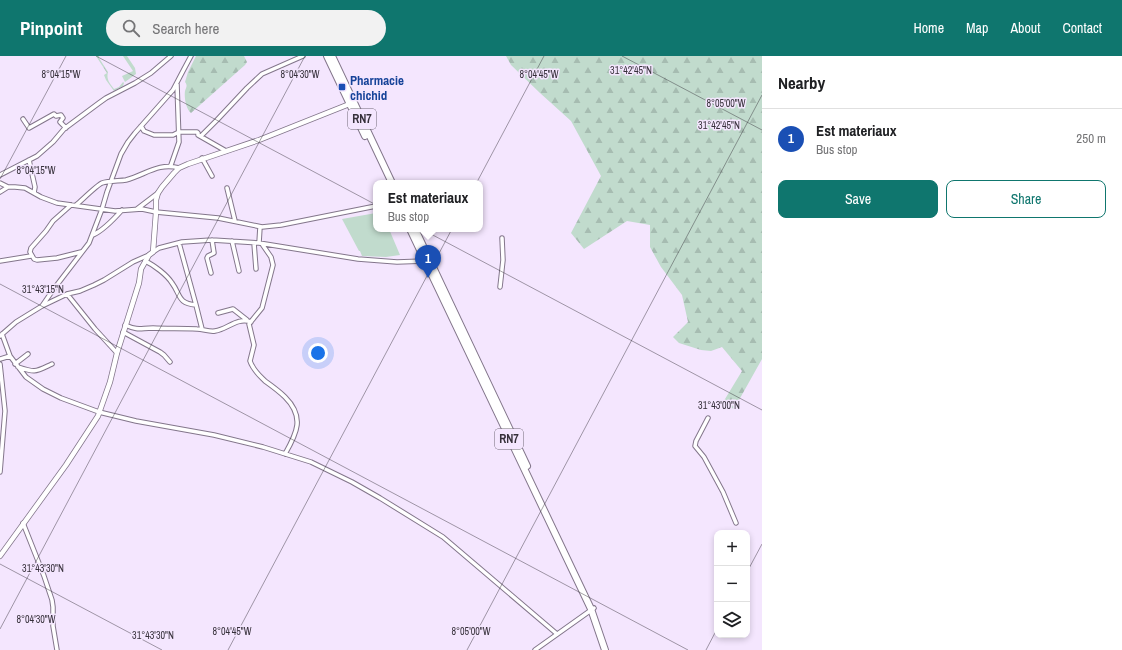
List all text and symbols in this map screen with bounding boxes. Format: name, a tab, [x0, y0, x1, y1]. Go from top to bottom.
search box	[106, 10, 386, 46]
text: Pinpoint	[20, 15, 82, 41]
icon: search	[120, 17, 142, 39]
text: Search here	[152, 18, 219, 39]
text: Home	[913, 19, 944, 37]
text: Map	[966, 19, 988, 37]
text: About	[1010, 19, 1040, 37]
text: Contact	[1062, 19, 1102, 37]
text: 31°42'45"N	[610, 64, 652, 77]
text: 8°04'15"W	[41, 68, 81, 81]
text: 8°04'30"W	[280, 68, 320, 81]
text: 8°04'45"W	[519, 68, 559, 81]
text: Nearby	[778, 71, 825, 94]
place label: Pharmacie chichid	[350, 72, 404, 104]
marker: Pharmacie chichid	[337, 82, 347, 92]
text: 8°05'00"W	[706, 97, 746, 110]
road number: RN7	[348, 109, 376, 129]
text: 31°42'45"N	[698, 119, 740, 132]
text: Est materiaux	[816, 120, 897, 141]
text: 1	[788, 130, 794, 147]
text: 250 m	[1076, 130, 1106, 147]
text: Bus stop	[816, 141, 857, 158]
text: 8°04'15"W	[16, 164, 56, 177]
popup	[373, 180, 483, 232]
button: Save	[778, 180, 938, 218]
button: Share	[946, 180, 1106, 218]
text: Est materiaux	[388, 187, 468, 208]
text: Bus stop	[388, 208, 429, 225]
pin: 1	[415, 245, 441, 278]
text: 31°43'15"N	[22, 283, 64, 296]
your location	[308, 343, 328, 363]
text: 31°43'00"N	[698, 399, 740, 412]
road number: RN7	[495, 429, 523, 449]
map controls	[714, 530, 750, 638]
button: +	[714, 530, 750, 566]
text: 31°43'30"N	[22, 562, 64, 575]
button: −	[714, 566, 750, 602]
button: layers	[714, 602, 750, 638]
text: 8°04'30"W	[16, 613, 56, 626]
text: 8°04'45"W	[212, 625, 252, 638]
text: 8°05'00"W	[451, 625, 491, 638]
text: 31°43'30"N	[132, 629, 174, 642]

